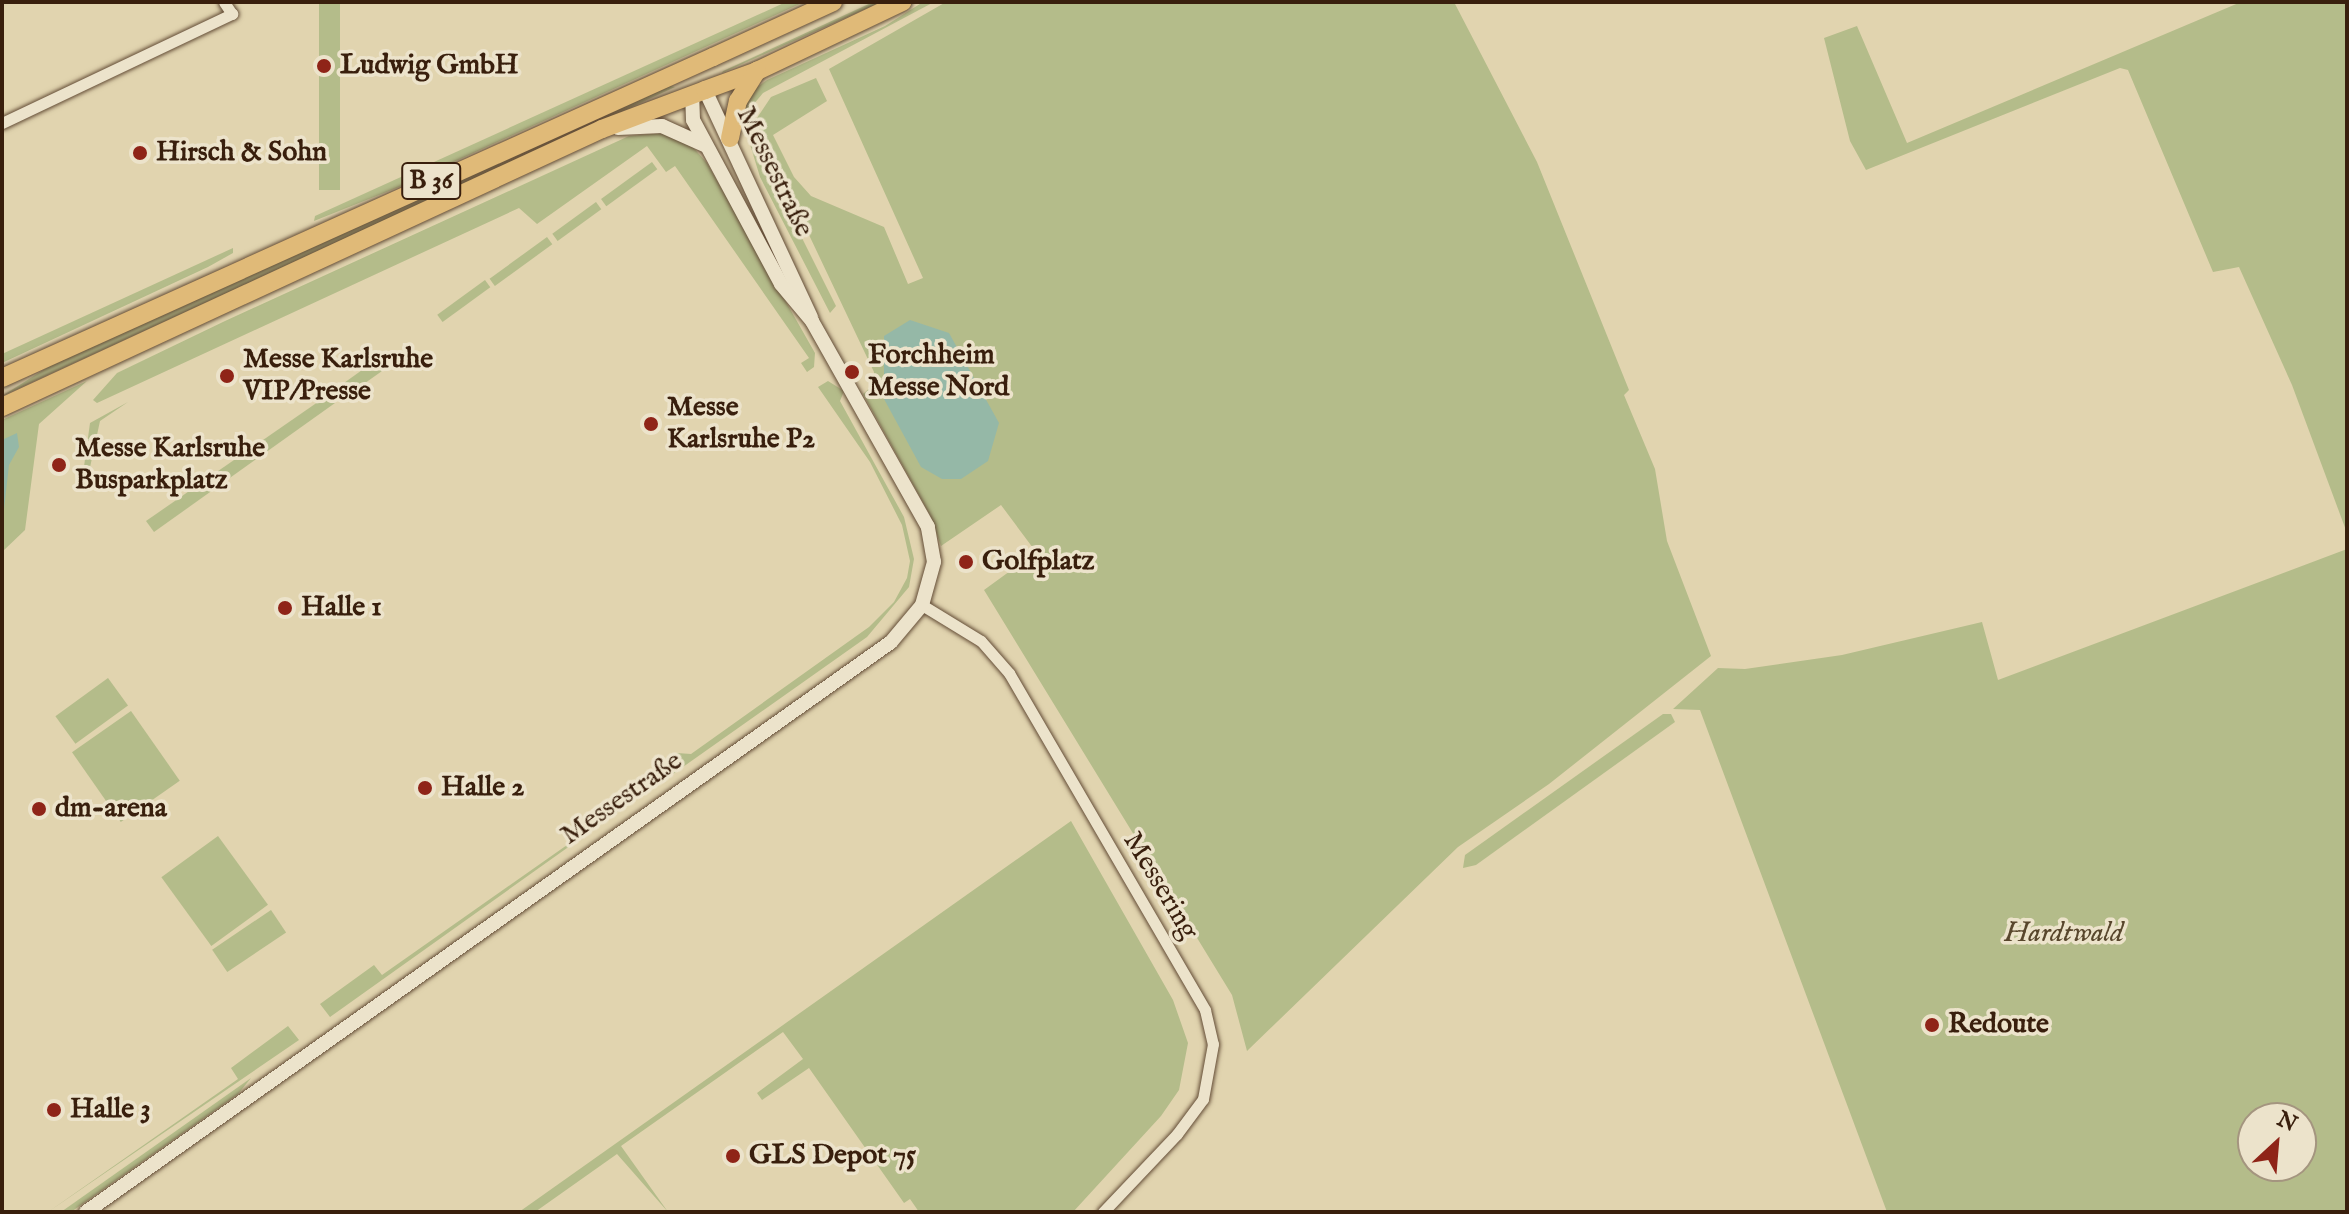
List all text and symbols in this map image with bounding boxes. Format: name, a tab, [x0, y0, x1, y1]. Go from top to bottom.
place label: Ludwig GmbH	[340, 49, 519, 83]
marker: Ludwig GmbH	[315, 57, 333, 75]
street label: Messestraße	[728, 101, 820, 243]
place label: Hirsch & Sohn	[156, 136, 327, 170]
marker: Hirsch & Sohn	[131, 144, 149, 162]
road number: B 36	[401, 159, 461, 203]
place label: Forchheim Messe Nord	[868, 339, 1009, 405]
place label: Messe Karlsruhe VIP/Presse	[243, 343, 433, 409]
marker: Forchheim Messe Nord	[843, 363, 861, 381]
marker: Messe Karlsruhe VIP/Presse	[218, 367, 236, 385]
place label: Messe Karlsruhe P2	[667, 391, 815, 457]
marker: Messe Karlsruhe P2	[642, 415, 660, 433]
place label: Messe Karlsruhe Busparkplatz	[75, 432, 265, 498]
marker: Messe Karlsruhe Busparkplatz	[50, 456, 68, 474]
place label: Golfplatz	[982, 545, 1094, 579]
marker: Golfplatz	[957, 553, 975, 571]
place label: Halle 1	[301, 591, 382, 625]
marker: Halle 1	[276, 599, 294, 617]
street label: Messestraße	[555, 745, 689, 853]
place label: Halle 2	[441, 771, 524, 805]
marker: Halle 2	[416, 779, 434, 797]
place label: dm-arena	[55, 792, 167, 826]
marker: dm-arena	[30, 800, 48, 818]
street label: Messering	[1115, 826, 1205, 946]
park label: Hardtwald	[2005, 917, 2123, 951]
place label: Redoute	[1948, 1008, 2049, 1042]
marker: Redoute	[1923, 1016, 1941, 1034]
place label: Halle 3	[70, 1093, 151, 1127]
marker: Halle 3	[45, 1101, 63, 1119]
north arrow	[2237, 1102, 2317, 1182]
text: N	[2272, 1105, 2301, 1139]
place label: GLS Depot 75	[749, 1139, 916, 1173]
marker: GLS Depot 75	[724, 1147, 742, 1165]

